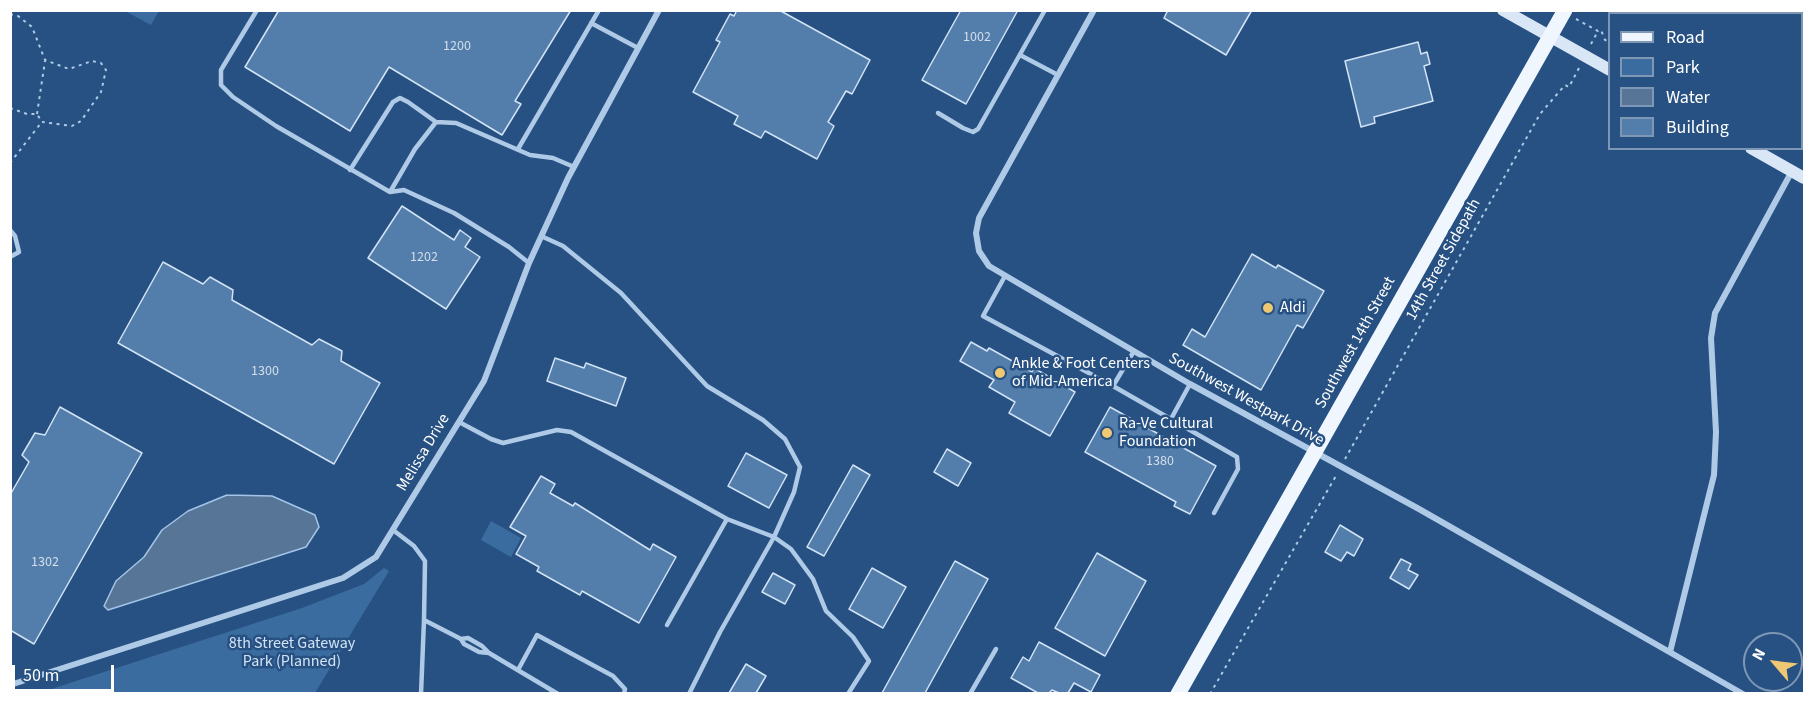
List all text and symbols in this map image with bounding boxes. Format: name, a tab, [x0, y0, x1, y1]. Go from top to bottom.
legend	[1608, 12, 1803, 150]
text: Road	[1666, 25, 1705, 50]
house number: 1002	[963, 30, 991, 46]
house number: 1200	[443, 39, 471, 55]
text: Park	[1666, 55, 1700, 80]
text: Water	[1666, 85, 1710, 110]
text: Building	[1666, 115, 1729, 140]
street label: 14th Street Sidepath	[1403, 196, 1485, 324]
house number: 1202	[410, 250, 438, 266]
street label: Southwest 14th Street	[1312, 274, 1400, 412]
place label: Aldi	[1280, 298, 1306, 318]
marker: Aldi	[1261, 301, 1275, 315]
street label: Southwest Westpark Drive	[1165, 349, 1327, 451]
place label: Ankle & Foot Centers of Mid-America	[1012, 354, 1150, 392]
house number: 1300	[251, 364, 279, 380]
marker: Ankle & Foot Centers of Mid-America	[993, 366, 1007, 380]
street label: Melissa Drive	[393, 411, 455, 495]
place label: Ra-Ve Cultural Foundation	[1119, 414, 1213, 452]
marker: Ra-Ve Cultural Foundation	[1100, 426, 1114, 440]
house number: 1380	[1146, 454, 1174, 470]
house number: 1302	[31, 555, 59, 571]
north arrow	[1743, 632, 1803, 692]
park label: 8th Street Gateway Park (Planned)	[229, 634, 355, 672]
text: N	[1747, 645, 1771, 664]
scale bar	[15, 653, 117, 691]
text: 50 m	[23, 663, 59, 688]

